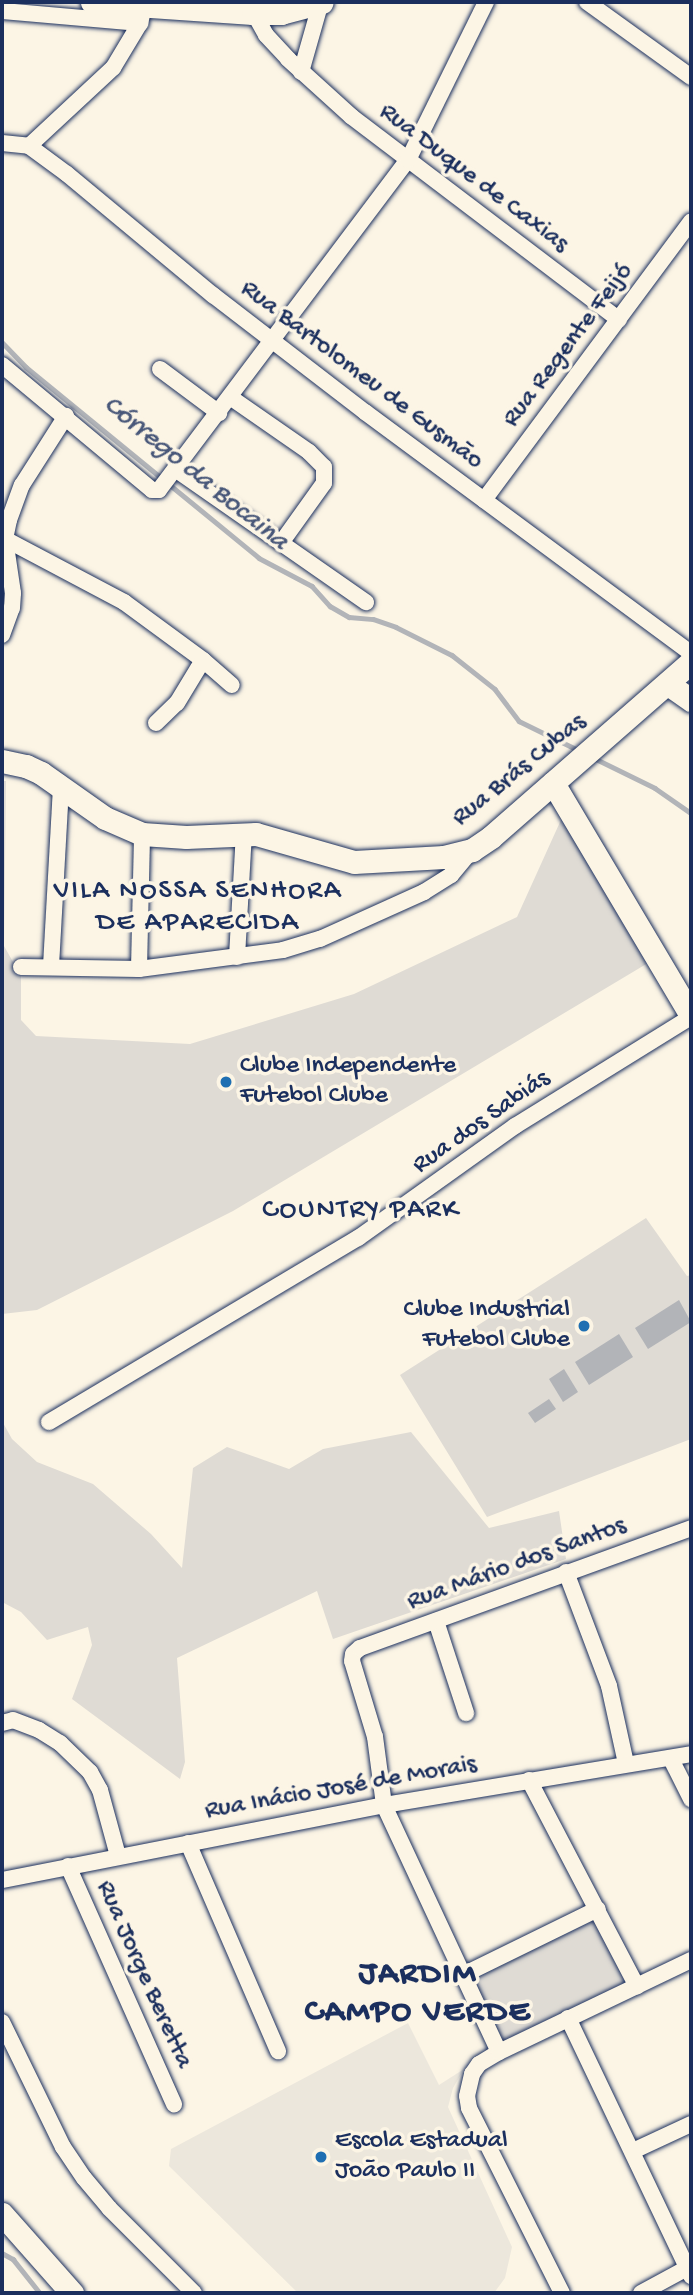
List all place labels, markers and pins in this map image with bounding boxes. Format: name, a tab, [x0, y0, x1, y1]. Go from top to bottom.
place label: Clube Independente Futebol Clube	[240, 1051, 456, 1112]
marker: Clube Independente Futebol Clube	[218, 1074, 234, 1090]
place label: Clube Industrial Futebol Clube	[403, 1295, 570, 1356]
marker: Clube Industrial Futebol Clube	[576, 1318, 592, 1334]
place label: Escola Estadual João Paulo II	[335, 2126, 508, 2188]
marker: Escola Estadual João Paulo II	[313, 2149, 329, 2165]

